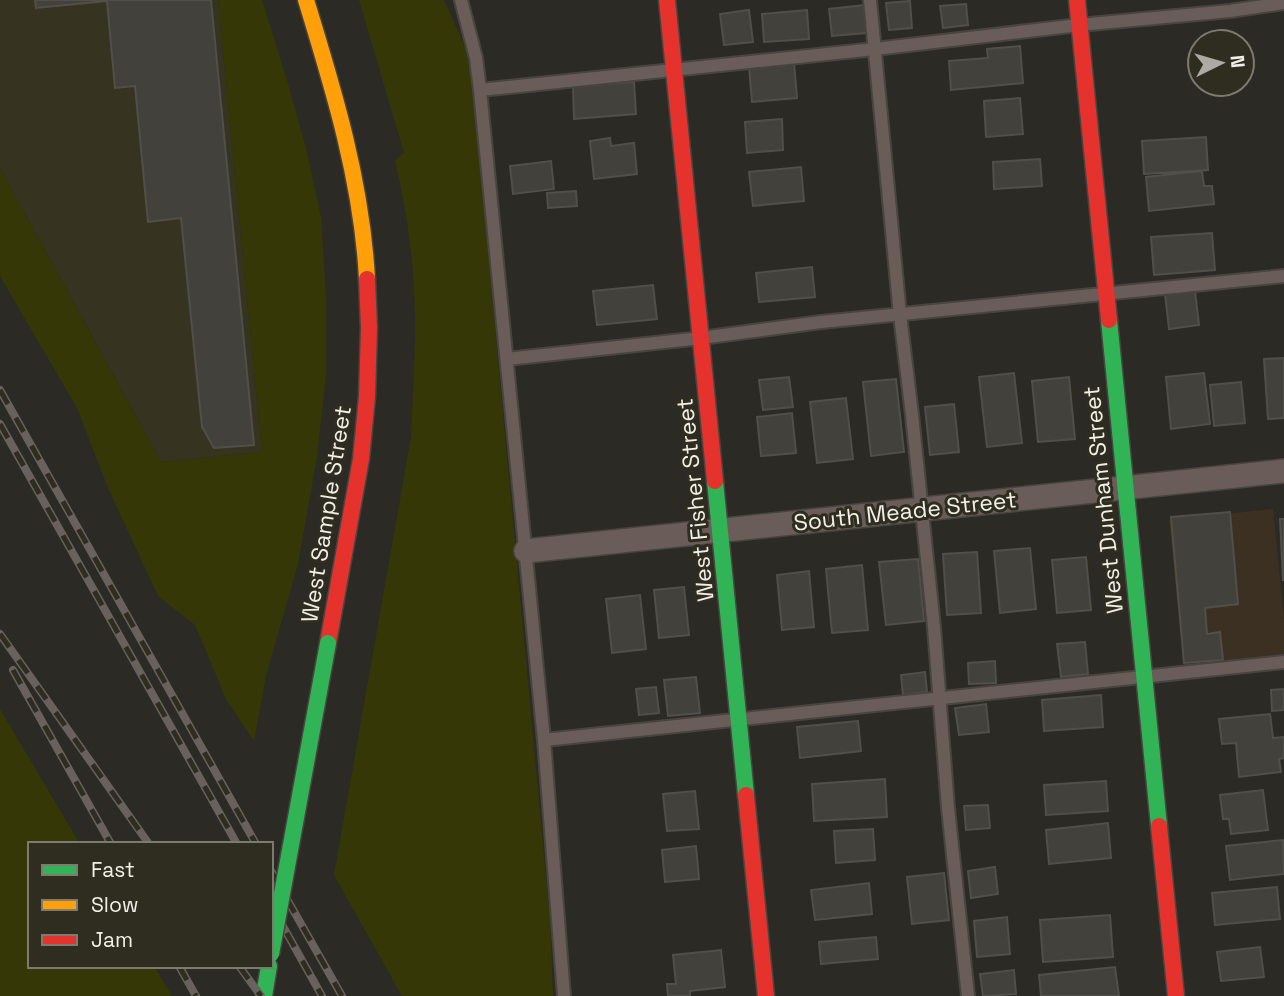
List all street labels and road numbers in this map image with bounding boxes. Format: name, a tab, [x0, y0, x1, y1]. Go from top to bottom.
street label: West Dunham Street	[1076, 385, 1130, 615]
street label: West Fisher Street	[669, 397, 721, 603]
street label: West Sample Street	[294, 403, 358, 625]
street label: South Meade Street	[792, 484, 1018, 538]

